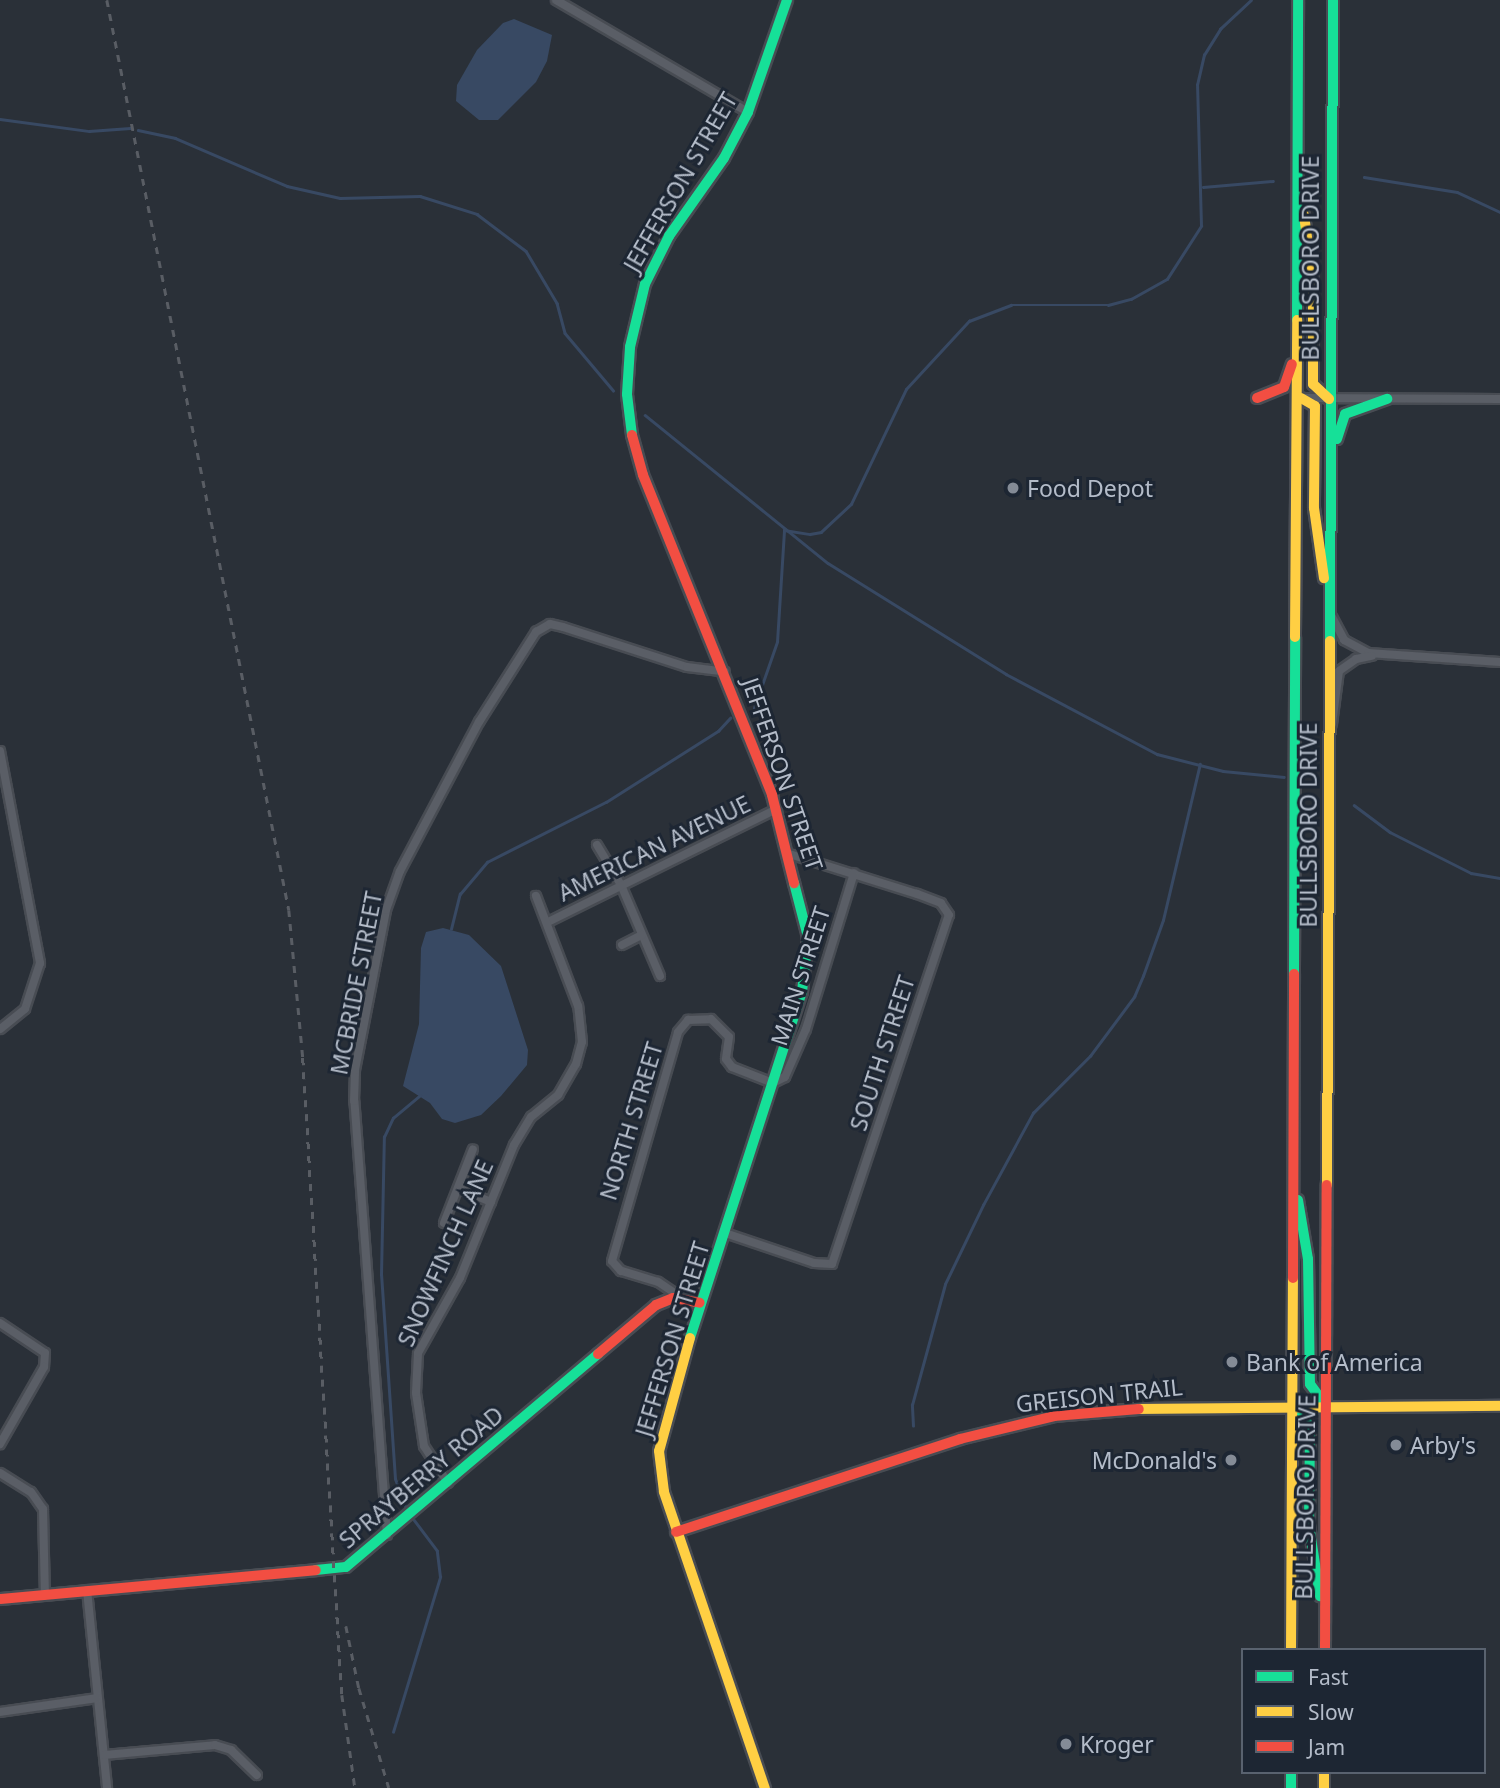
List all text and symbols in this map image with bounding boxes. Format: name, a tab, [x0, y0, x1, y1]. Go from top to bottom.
street label: JEFFERSON STREET	[618, 88, 742, 276]
street label: BULLSBORO DRIVE	[1296, 155, 1324, 361]
place label: Food Depot	[1027, 474, 1153, 502]
marker: Food Depot	[1005, 480, 1021, 496]
street label: JEFFERSON STREET	[737, 674, 829, 874]
street label: BULLSBORO DRIVE	[1294, 722, 1322, 928]
street label: AMERICAN AVENUE	[553, 789, 755, 907]
street label: MCBRIDE STREET	[325, 889, 387, 1077]
street label: MAIN STREET	[764, 903, 836, 1049]
street label: SOUTH STREET	[844, 972, 920, 1134]
street label: NORTH STREET	[594, 1039, 668, 1203]
street label: SNOWFINCH LANE	[392, 1156, 498, 1350]
street label: JEFFERSON STREET	[629, 1238, 715, 1440]
place label: Bank of America	[1246, 1348, 1423, 1376]
marker: Bank of America	[1224, 1354, 1240, 1370]
street label: GREISON TRAIL	[1014, 1373, 1184, 1417]
street label: BULLSBORO DRIVE	[1289, 1394, 1321, 1600]
street label: SPRAYBERRY ROAD	[333, 1400, 509, 1554]
place label: Arby's	[1410, 1431, 1476, 1459]
marker: Arby's	[1388, 1437, 1404, 1453]
place label: McDonald's	[1092, 1446, 1217, 1474]
marker: McDonald's	[1223, 1452, 1239, 1468]
legend	[1241, 1648, 1486, 1774]
text: Fast	[1308, 1663, 1348, 1691]
text: Slow	[1308, 1698, 1354, 1726]
place label: Kroger	[1080, 1730, 1154, 1758]
text: Jam	[1308, 1733, 1345, 1761]
marker: Kroger	[1058, 1736, 1074, 1752]

